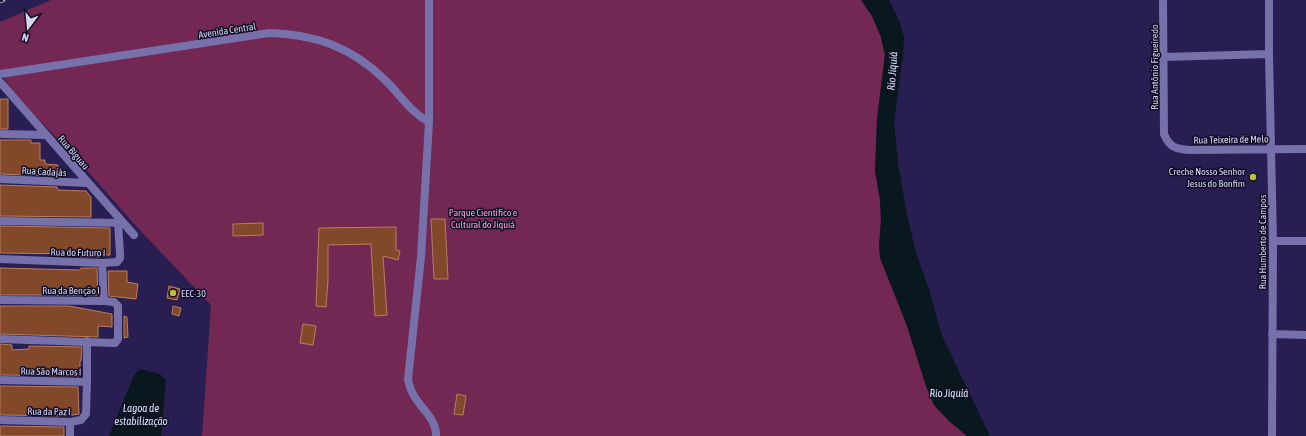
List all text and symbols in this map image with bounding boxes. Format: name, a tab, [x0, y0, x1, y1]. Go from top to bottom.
north arrow	[8, 8, 48, 48]
street label: Avenida Central	[197, 20, 257, 40]
street label: Rua Antônio Figueiredo	[1149, 24, 1160, 110]
text: N	[20, 31, 30, 44]
water label: Rio Jiquiá	[885, 51, 899, 91]
street label: Rua Biguau	[56, 133, 91, 172]
street label: Rua Teixeira de Melo	[1193, 133, 1269, 146]
street label: Rua Cadajás	[21, 165, 67, 178]
place label: Creche Nosso Senhor Jesus do Bonfim	[1169, 166, 1246, 189]
marker: Creche Nosso Senhor Jesus do Bonfim	[1248, 172, 1258, 182]
street label: Rua Humberto de Campos	[1257, 194, 1268, 289]
park label: Parque Científico e Cultural do Jiquiá	[449, 207, 518, 230]
street label: Rua do Futuro I	[51, 247, 105, 258]
street label: Rua da Benção I	[42, 285, 100, 296]
marker: EEC-30	[168, 288, 178, 298]
place label: EEC-30	[181, 288, 206, 299]
street label: Rua São Marcos I	[20, 365, 82, 378]
water label: Rio Jiquiá	[930, 387, 968, 399]
water label: Lagoa de estabilização	[114, 402, 168, 427]
street label: Rua da Paz I	[27, 406, 71, 417]

